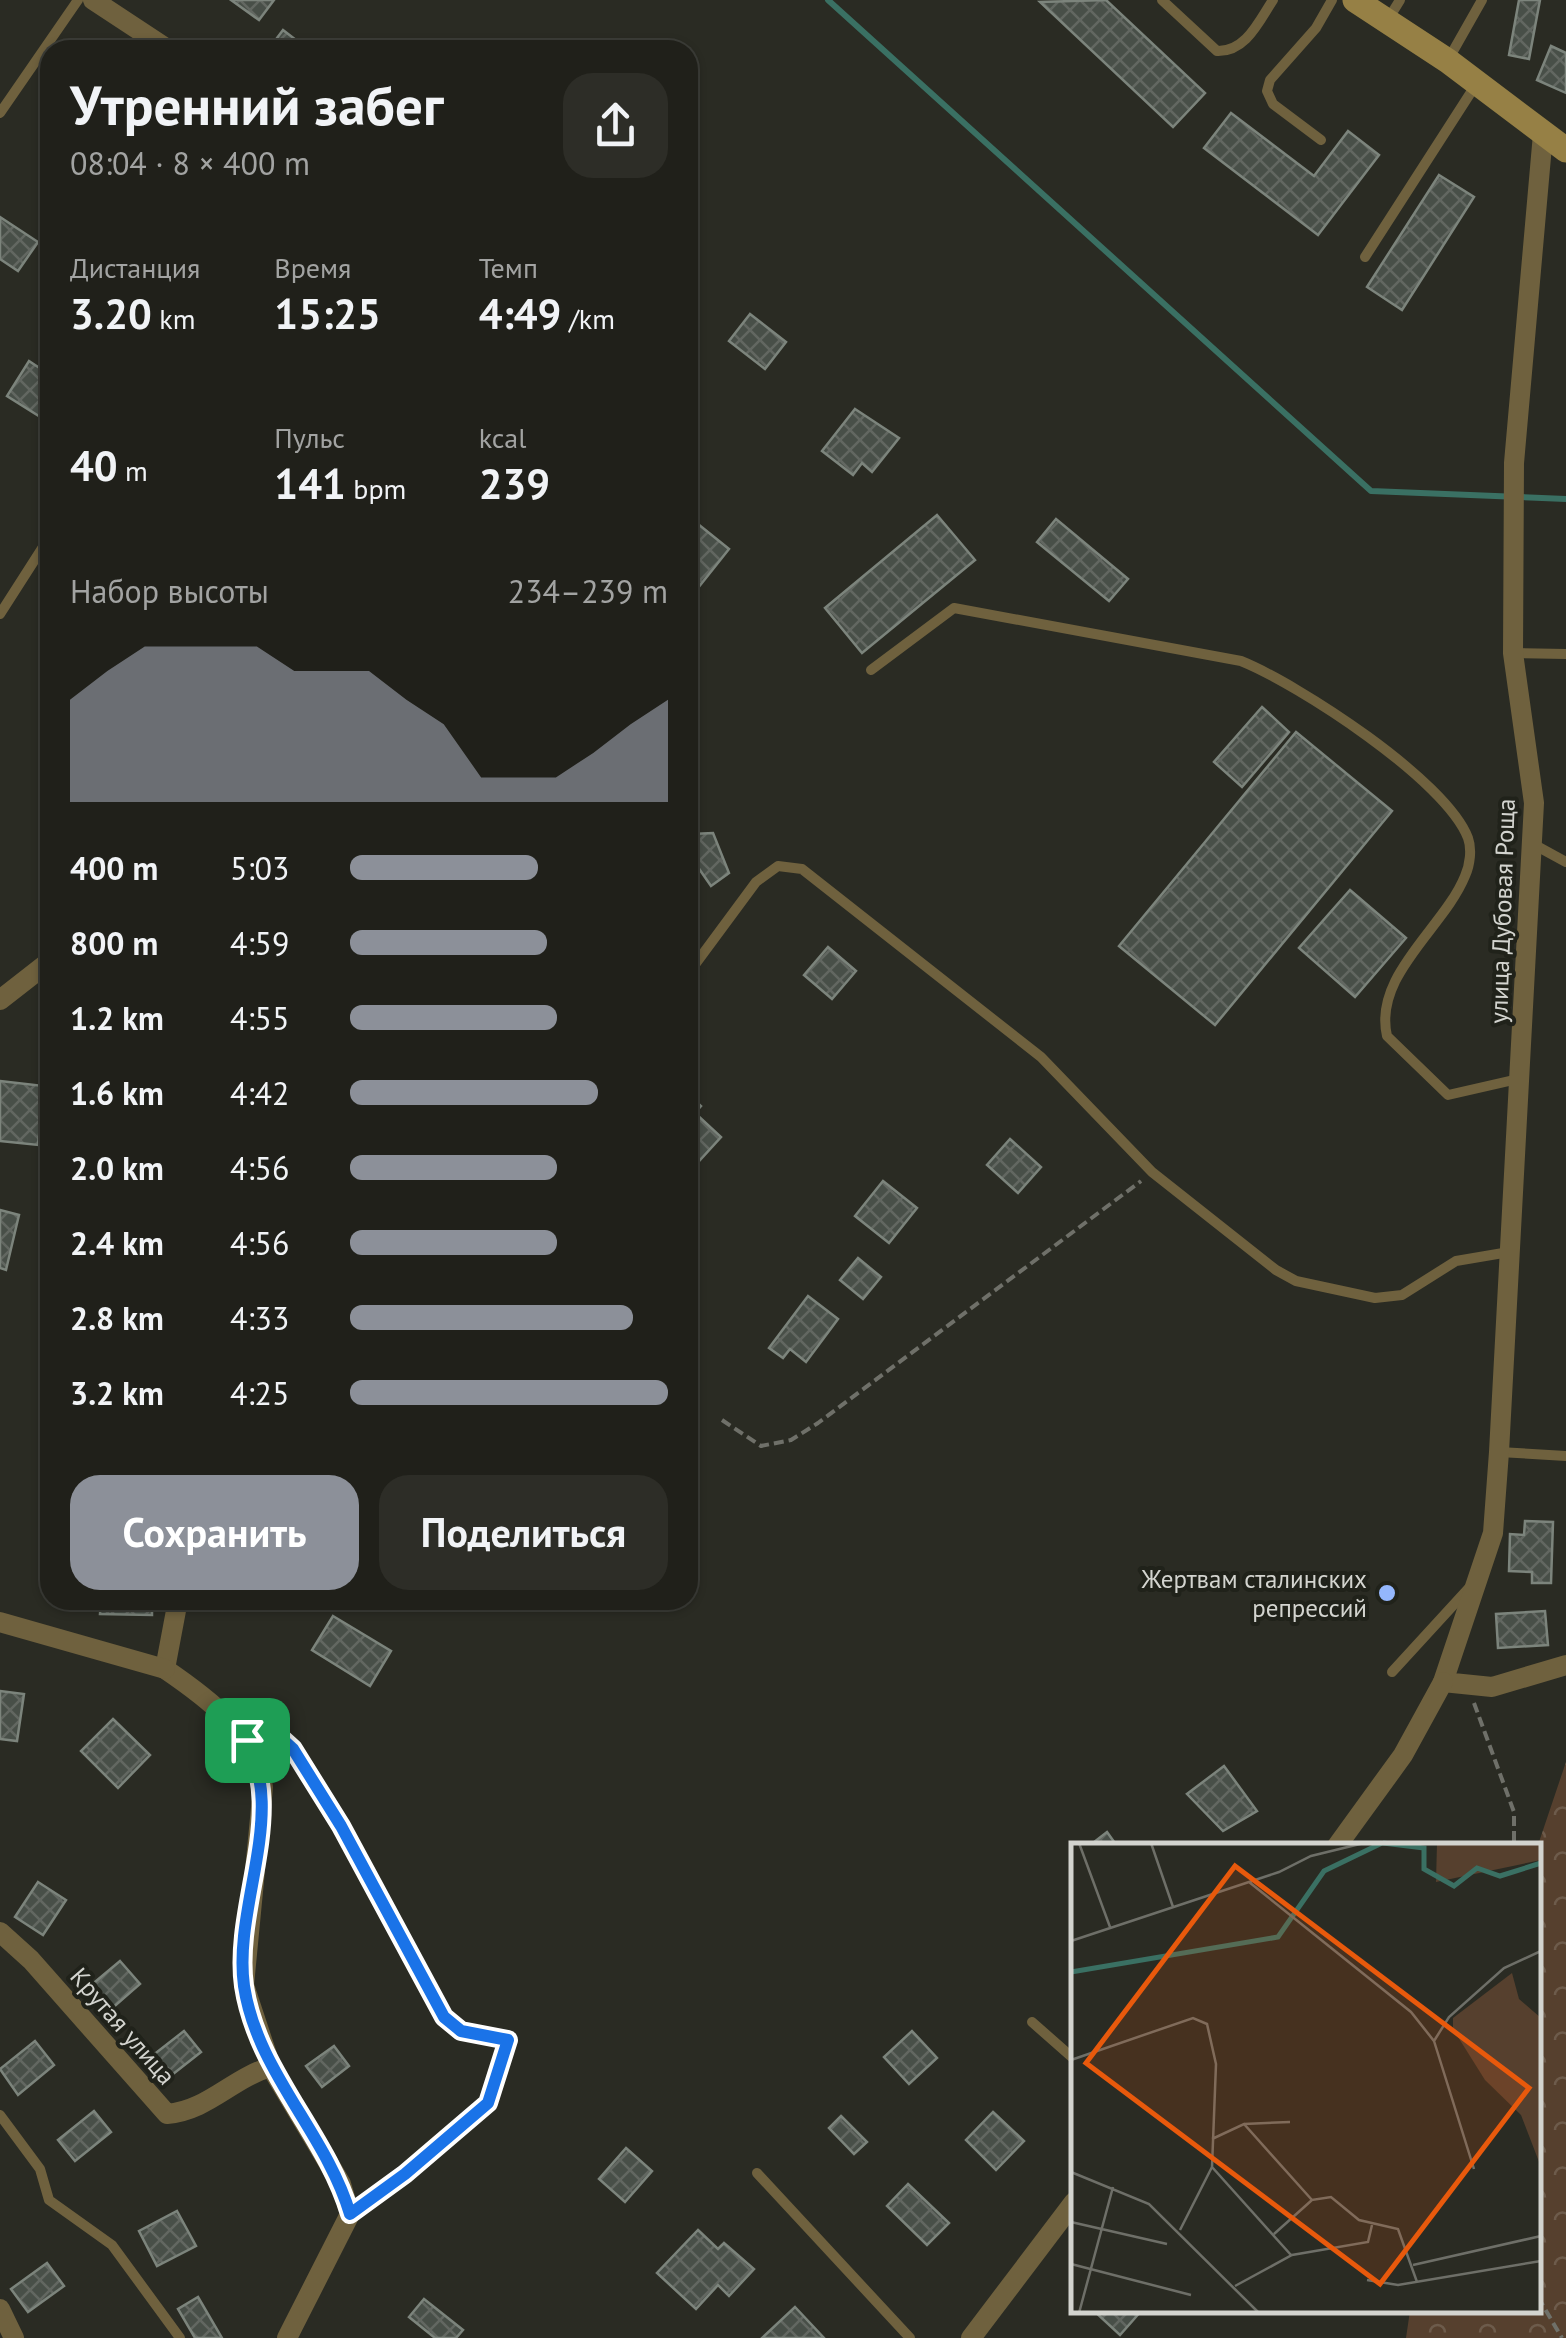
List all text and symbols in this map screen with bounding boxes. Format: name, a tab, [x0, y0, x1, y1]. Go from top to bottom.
text: Утренний забег	[70, 69, 444, 140]
button: share	[563, 73, 668, 178]
text: 08:04 · 8 × 400 m	[70, 142, 310, 184]
text: Дистанция	[70, 249, 200, 286]
text: Время	[274, 249, 351, 286]
text: Темп	[479, 249, 538, 286]
text: 3.20	[70, 286, 152, 341]
text: 15:25	[274, 286, 381, 341]
text: 4:49	[479, 286, 561, 341]
text: km	[152, 300, 195, 337]
text: /km	[561, 300, 615, 337]
text: Пульс	[274, 419, 345, 456]
text: kcal	[479, 419, 526, 456]
text: 40	[70, 438, 118, 493]
text: m	[118, 452, 148, 489]
text: 141	[274, 456, 346, 511]
text: 239	[479, 456, 550, 511]
text: bpm	[346, 470, 406, 507]
text: Набор высоты	[70, 570, 269, 612]
text: 234–239 m	[508, 570, 668, 612]
street label: улица Дубовая Роща	[1482, 798, 1522, 1024]
text: 400 m	[70, 847, 158, 889]
text: 5:03	[230, 847, 289, 889]
text: 800 m	[70, 922, 158, 964]
text: 4:59	[230, 922, 289, 964]
text: 1.2 km	[70, 997, 164, 1039]
text: 4:55	[230, 997, 289, 1039]
text: 1.6 km	[70, 1072, 164, 1114]
text: 4:42	[230, 1072, 289, 1114]
text: 2.0 km	[70, 1147, 164, 1189]
text: 4:56	[230, 1147, 289, 1189]
text: 2.4 km	[70, 1222, 164, 1264]
text: 4:56	[230, 1222, 289, 1264]
text: 2.8 km	[70, 1297, 164, 1339]
text: 4:33	[230, 1297, 289, 1339]
text: 3.2 km	[70, 1372, 164, 1414]
text: 4:25	[230, 1372, 289, 1414]
button: Сохранить	[70, 1475, 359, 1590]
button: Поделиться	[379, 1475, 668, 1590]
place label: Жертвам сталинских репрессий	[1141, 1563, 1367, 1624]
marker: Жертвам сталинских репрессий	[1376, 1582, 1398, 1604]
pin	[205, 1698, 290, 1783]
icon: arrive	[220, 1713, 275, 1768]
inset map	[1071, 1843, 1541, 2313]
street label: Крутая улица	[63, 1961, 183, 2091]

